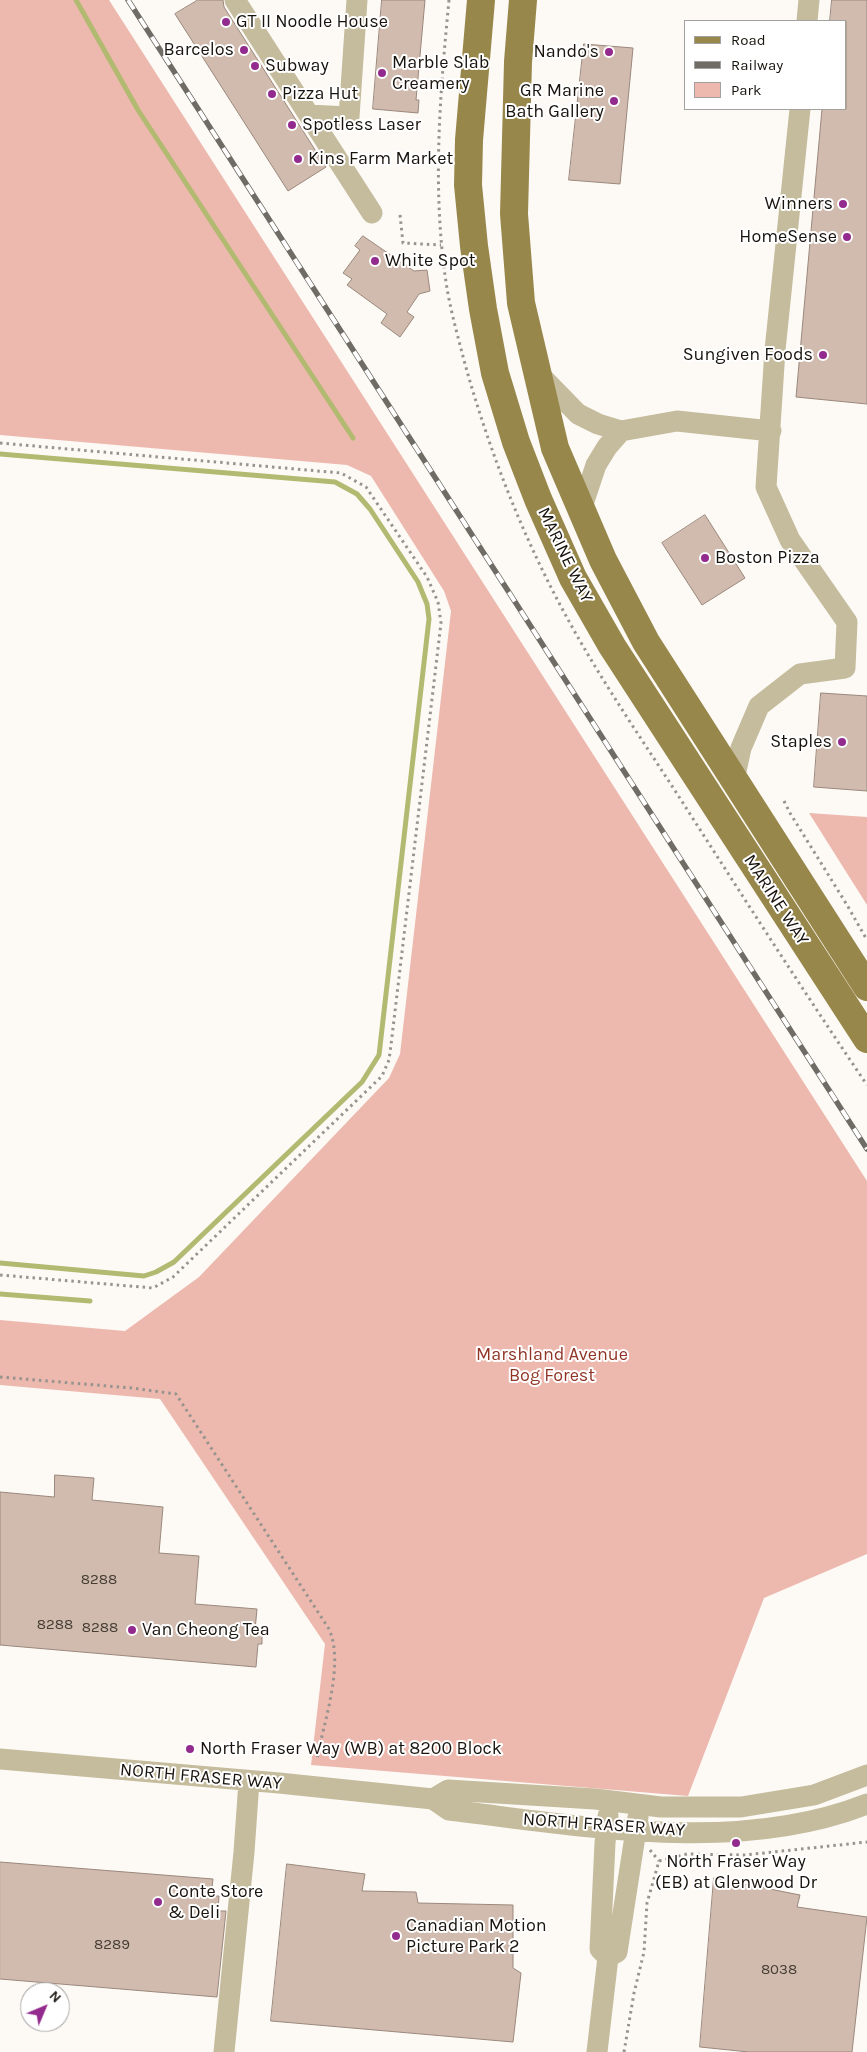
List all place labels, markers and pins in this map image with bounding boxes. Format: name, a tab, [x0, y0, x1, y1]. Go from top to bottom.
place label: GT II Noodle House	[236, 11, 388, 33]
marker: GT II Noodle House	[220, 16, 232, 28]
place label: Barcelos	[164, 39, 234, 61]
place label: Nando's	[534, 41, 599, 63]
marker: Barcelos	[238, 44, 250, 56]
marker: Nando's	[603, 46, 615, 58]
place label: Marble Slab Creamery	[392, 52, 489, 94]
place label: Subway	[265, 55, 329, 77]
marker: Subway	[249, 60, 261, 72]
marker: Marble Slab Creamery	[376, 67, 388, 79]
place label: GR Marine Bath Gallery	[505, 80, 604, 122]
place label: Pizza Hut	[282, 83, 358, 105]
marker: Pizza Hut	[266, 88, 278, 100]
marker: GR Marine Bath Gallery	[608, 95, 620, 107]
place label: Spotless Laser	[302, 114, 421, 136]
marker: Spotless Laser	[286, 119, 298, 131]
place label: Kins Farm Market	[308, 148, 453, 170]
marker: Kins Farm Market	[292, 153, 304, 165]
place label: Winners	[765, 193, 833, 215]
marker: Winners	[837, 198, 849, 210]
place label: HomeSense	[739, 226, 837, 248]
marker: HomeSense	[841, 231, 853, 243]
place label: White Spot	[385, 250, 476, 272]
marker: White Spot	[369, 255, 381, 267]
place label: Sungiven Foods	[683, 344, 813, 366]
marker: Sungiven Foods	[817, 349, 829, 361]
place label: Boston Pizza	[715, 547, 820, 569]
marker: Boston Pizza	[699, 552, 711, 564]
place label: Staples	[770, 731, 832, 753]
marker: Staples	[836, 736, 848, 748]
place label: Van Cheong Tea	[142, 1619, 270, 1641]
marker: Van Cheong Tea	[126, 1624, 138, 1636]
place label: North Fraser Way (WB) at 8200 Block	[200, 1738, 502, 1760]
marker: North Fraser Way (WB) at 8200 Block	[184, 1743, 196, 1755]
marker: North Fraser Way (EB) at Glenwood Dr	[730, 1837, 742, 1849]
place label: North Fraser Way (EB) at Glenwood Dr	[655, 1851, 817, 1894]
place label: Conte Store & Deli	[168, 1881, 263, 1924]
marker: Conte Store & Deli	[152, 1896, 164, 1908]
place label: Canadian Motion Picture Park 2	[406, 1915, 547, 1958]
marker: Canadian Motion Picture Park 2	[390, 1930, 402, 1942]

